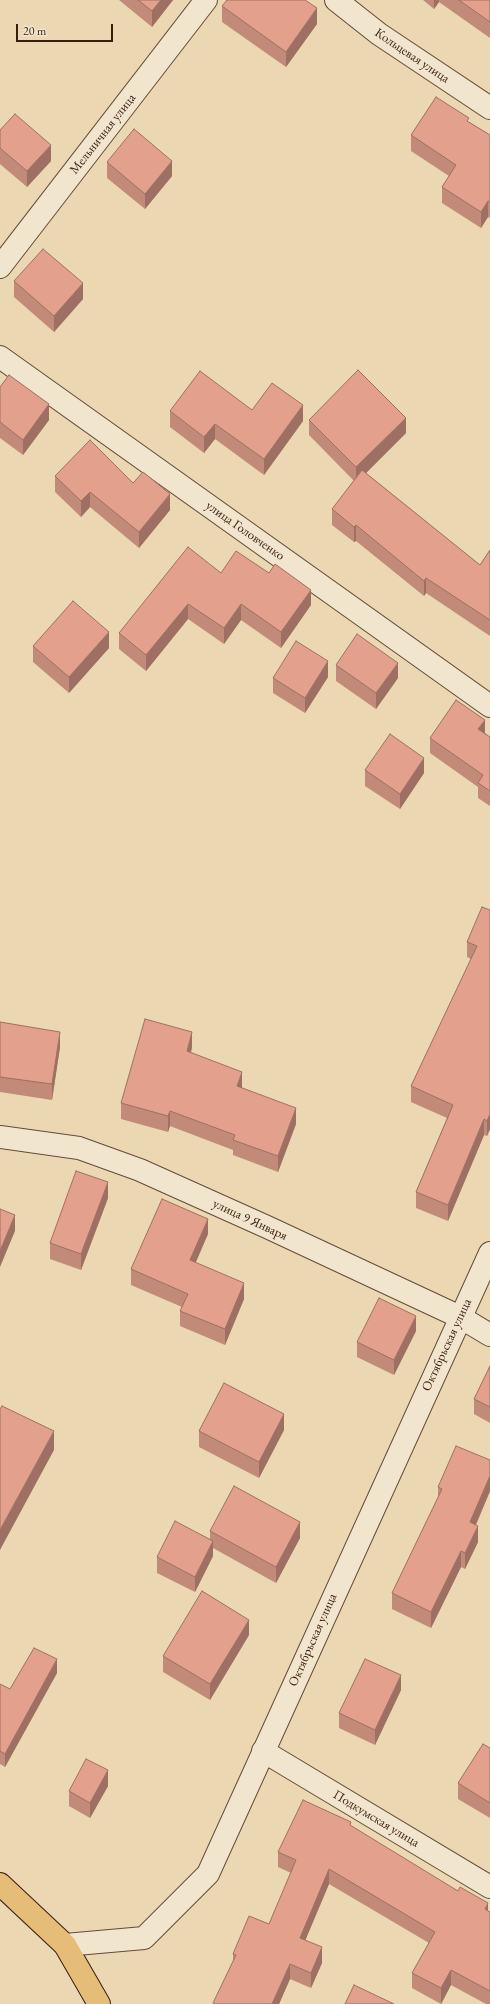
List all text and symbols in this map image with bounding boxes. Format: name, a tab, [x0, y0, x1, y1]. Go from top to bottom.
scale bar	[18, 16, 115, 42]
text: 20 m	[23, 23, 46, 39]
street label: Кольцевая улица	[372, 25, 452, 87]
street label: Мельничная улица	[67, 91, 139, 177]
street label: улица Головченко	[203, 498, 287, 564]
street label: улица 9 Января	[210, 1196, 290, 1244]
street label: Октябрьская улица	[419, 1296, 475, 1394]
street label: Октябрьская улица	[286, 1591, 340, 1689]
street label: Подкумская улица	[330, 1787, 422, 1851]

